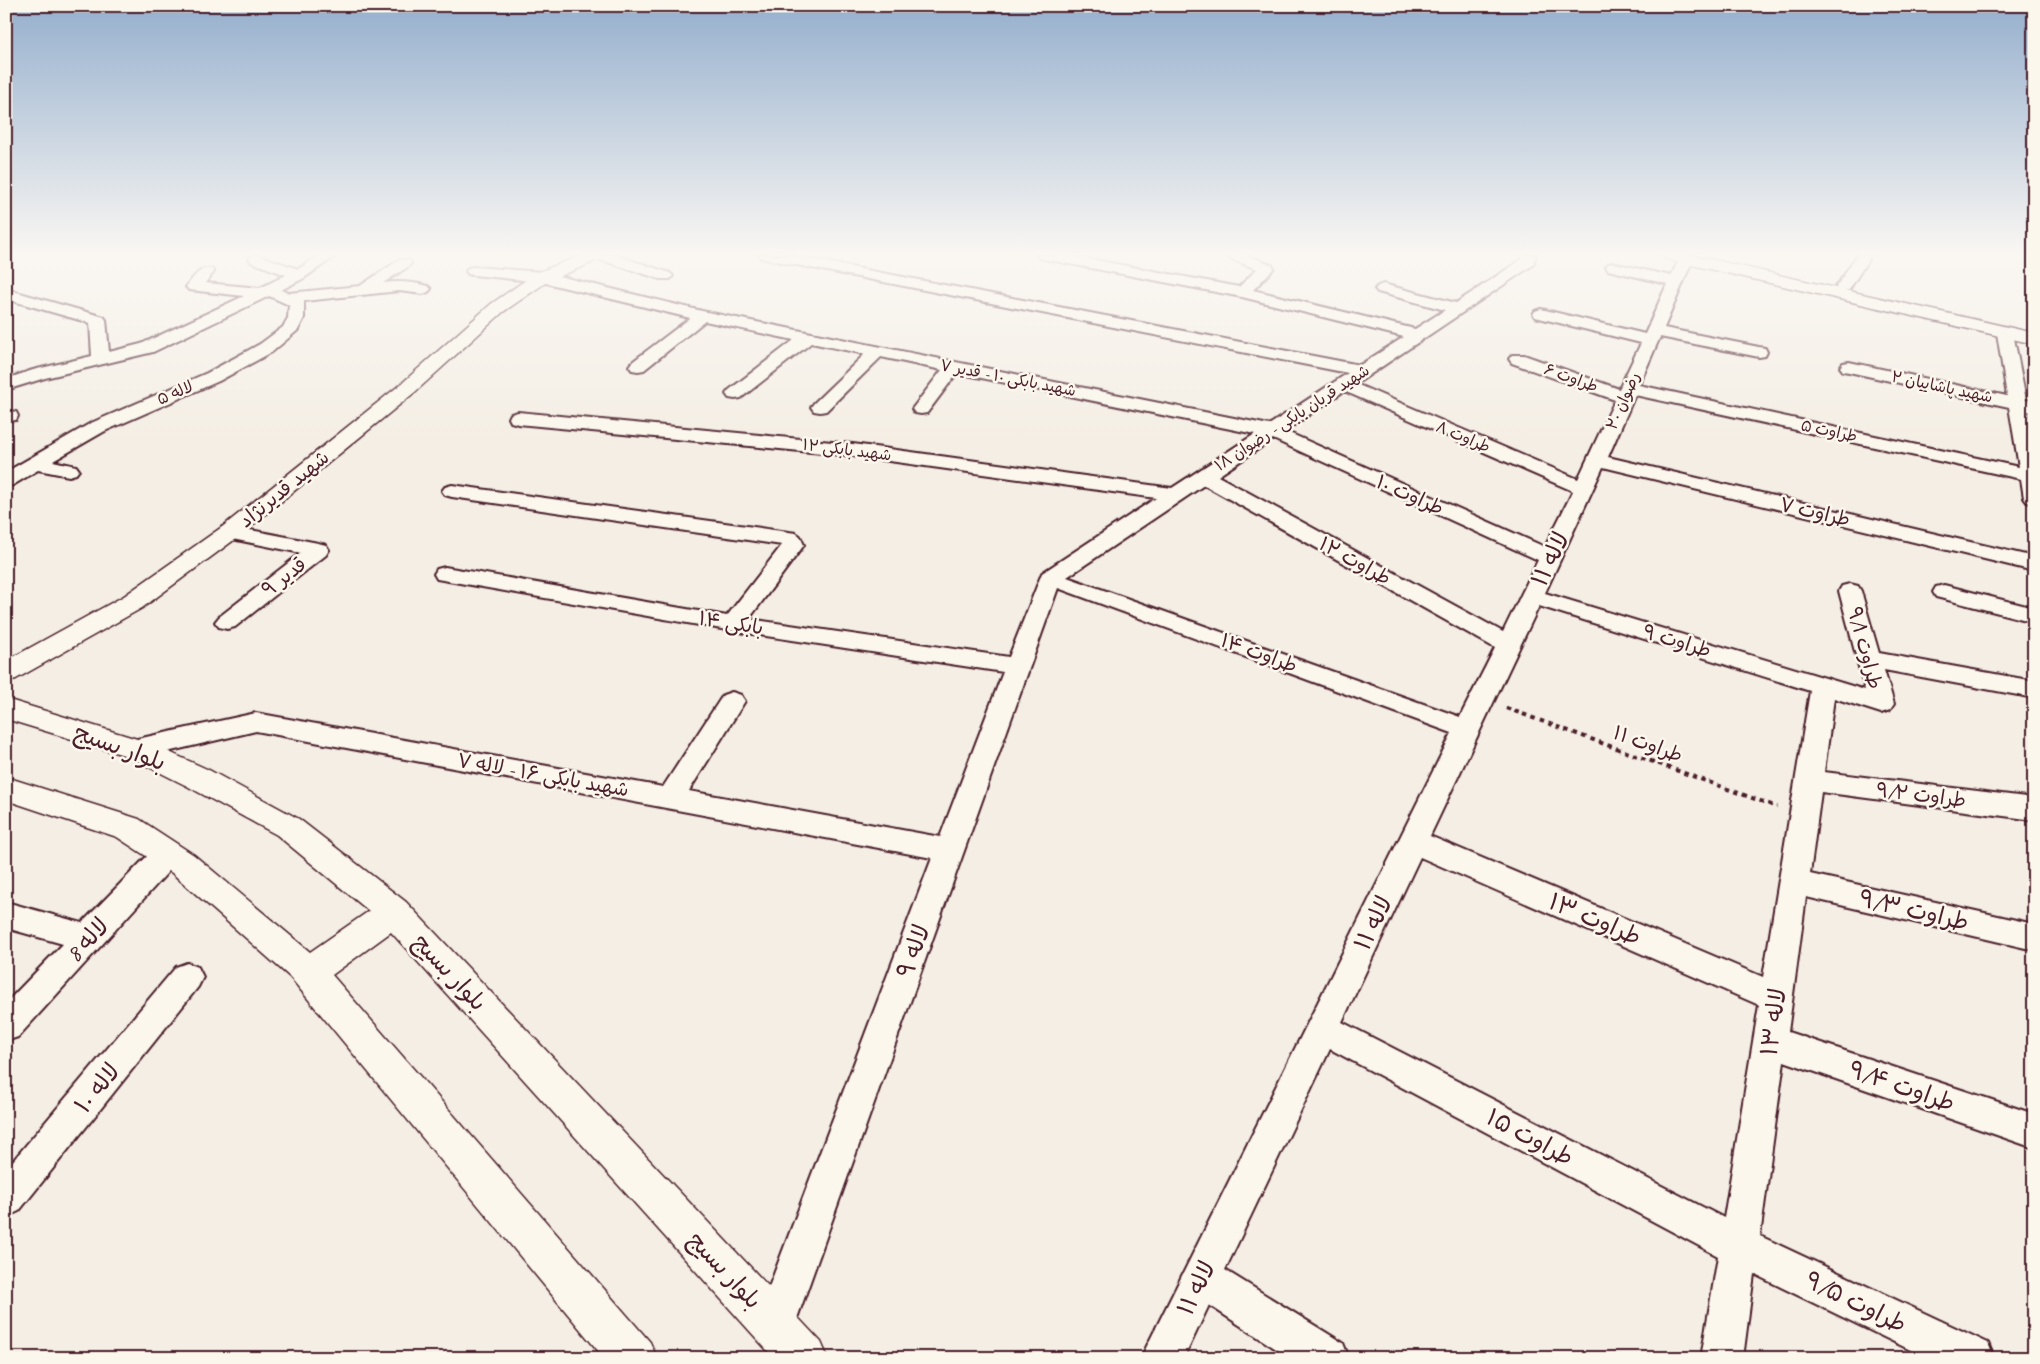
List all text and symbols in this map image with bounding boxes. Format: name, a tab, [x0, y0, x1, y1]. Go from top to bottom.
street label: شهید بابکی ۱۰ - قدیر ۷	[938, 355, 1078, 401]
street label: طراوت ۶	[1541, 359, 1601, 397]
street label: شهید قربان بابکی - رضوان ۱۸	[1211, 360, 1373, 476]
street label: شهید پاشاییان ۲	[1889, 366, 1995, 408]
street label: رضوان ۲۰	[1601, 369, 1645, 433]
street label: لاله ۵	[154, 376, 196, 410]
street label: طراوت ۵	[1799, 415, 1859, 447]
street label: طراوت ۸	[1433, 417, 1493, 457]
street label: شهید بابکی ۱۲	[801, 435, 893, 465]
street label: شهید قدیرنژاد	[234, 445, 334, 533]
street label: طراوت ۱۰	[1372, 469, 1448, 521]
street label: طراوت ۷	[1777, 492, 1853, 532]
street label: لاله ۱۱	[1524, 527, 1576, 591]
street label: طراوت ۱۲	[1315, 531, 1395, 591]
street label: قدیر ۹	[257, 552, 311, 602]
street label: طراوت ۹/۱	[1842, 604, 1888, 692]
street label: بابکی ۱۴	[697, 606, 765, 640]
street label: طراوت ۹	[1640, 619, 1714, 663]
street label: طراوت ۱۴	[1217, 628, 1301, 678]
street label: بلوار بسیج	[70, 717, 170, 778]
street label: طراوت ۱۱	[1610, 720, 1686, 768]
street label: شهید بابکی ۱۶ - لاله ۷	[455, 748, 631, 802]
street label: طراوت ۹/۲	[1875, 777, 1967, 813]
street label: طراوت ۹/۳	[1856, 883, 1972, 937]
street label: طراوت ۱۳	[1544, 886, 1646, 952]
street label: لاله ۱۱	[1347, 891, 1399, 955]
street label: لاله 8	[59, 911, 115, 969]
street label: لاله ۹	[890, 920, 936, 982]
street label: بلوار بسیج	[406, 927, 493, 1018]
street label: لاله ۱۳	[1753, 986, 1793, 1058]
street label: طراوت ۹/۴	[1845, 1054, 1959, 1118]
street label: لاله ۱۰	[68, 1057, 126, 1119]
street label: طراوت ۱۵	[1481, 1102, 1579, 1172]
street label: بلوار بسیج	[681, 1225, 768, 1316]
street label: لاله ۱۱	[1170, 1256, 1222, 1320]
street label: طراوت ۹/۵	[1801, 1265, 1911, 1339]

